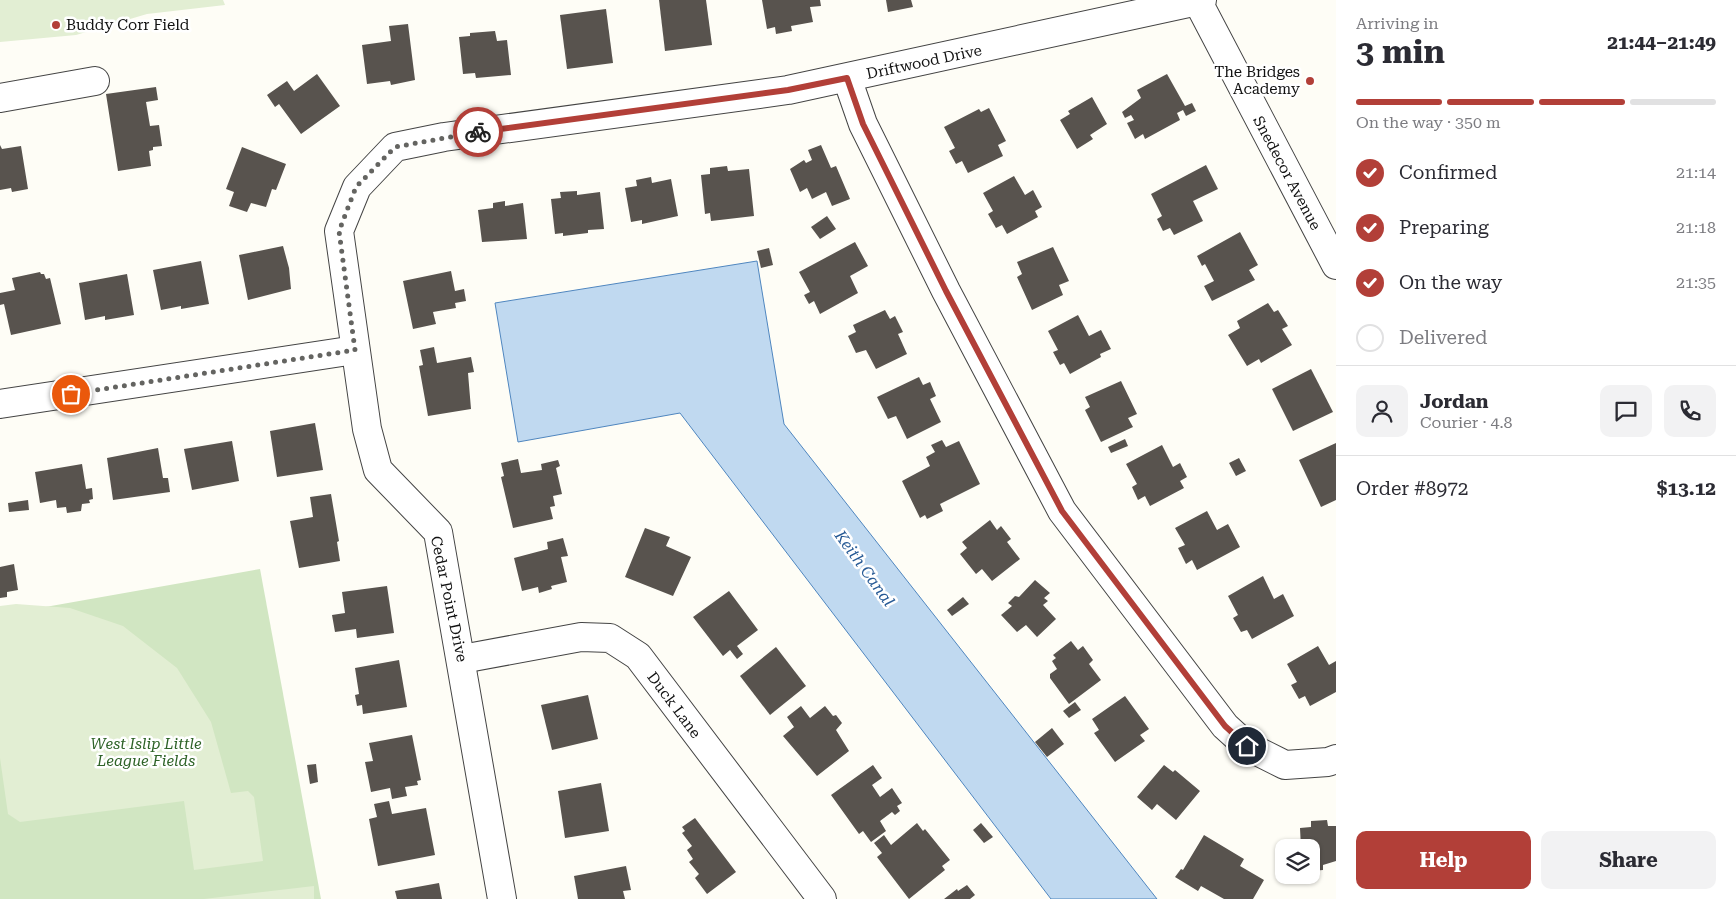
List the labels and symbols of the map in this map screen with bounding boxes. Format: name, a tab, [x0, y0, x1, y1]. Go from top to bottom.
place label: Buddy Corr Field	[66, 16, 190, 34]
marker: Buddy Corr Field	[50, 19, 62, 31]
street label: Driftwood Drive	[865, 41, 983, 83]
place label: The Bridges Academy	[1214, 63, 1300, 98]
marker: The Bridges Academy	[1304, 75, 1316, 87]
courier	[453, 107, 503, 157]
street label: Snedecor Avenue	[1249, 113, 1325, 233]
pin	[50, 373, 92, 415]
water label: Keith Canal	[830, 526, 899, 610]
street label: Cedar Point Drive	[427, 534, 471, 664]
street label: Duck Lane	[643, 668, 705, 742]
pin	[1226, 725, 1268, 767]
park label: West Islip Little League Fields	[90, 735, 202, 770]

